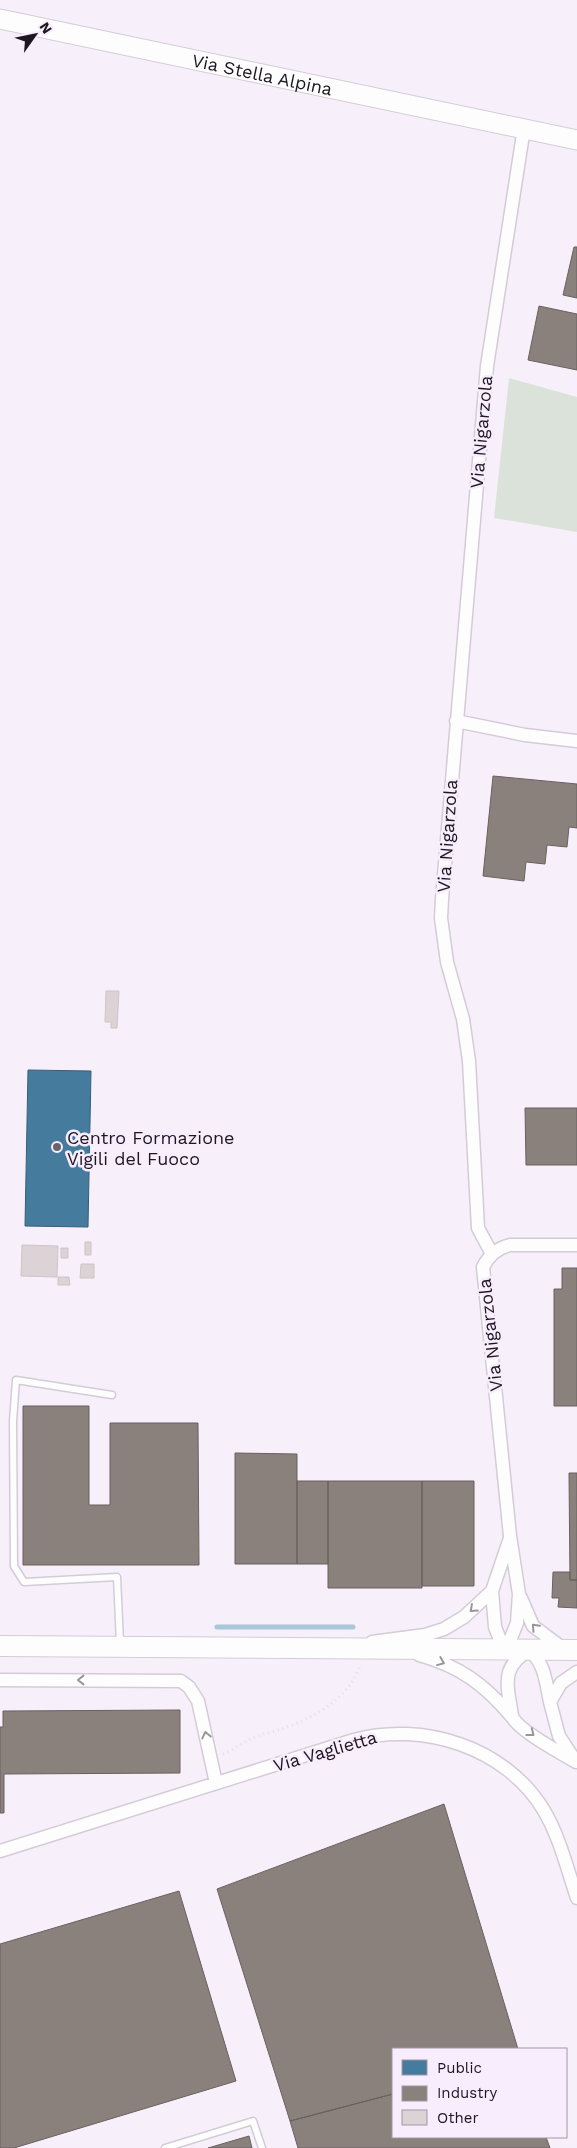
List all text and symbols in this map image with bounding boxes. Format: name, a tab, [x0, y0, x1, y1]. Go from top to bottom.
north arrow	[10, 10, 60, 60]
text: N	[36, 19, 55, 37]
street label: Via Stella Alpina	[190, 49, 334, 99]
street label: Via Nigarzola	[466, 375, 496, 489]
street label: Via Nigarzola	[433, 779, 461, 893]
place label: Centro Formazione Vigili del Fuoco	[67, 1127, 235, 1169]
marker: Centro Formazione Vigili del Fuoco	[51, 1141, 63, 1153]
street label: Via Nigarzola	[474, 1277, 506, 1393]
one-way arrow	[470, 1603, 479, 1612]
one-way arrow	[532, 1624, 541, 1633]
one-way arrow	[436, 1656, 445, 1666]
one-way arrow	[76, 1675, 84, 1685]
street label: Via Vaglietta	[271, 1726, 379, 1776]
one-way arrow	[526, 1728, 535, 1737]
one-way arrow	[201, 1731, 211, 1740]
legend	[392, 2048, 567, 2138]
text: Public	[437, 2059, 482, 2077]
text: Industry	[437, 2084, 498, 2102]
text: Other	[437, 2109, 479, 2127]

